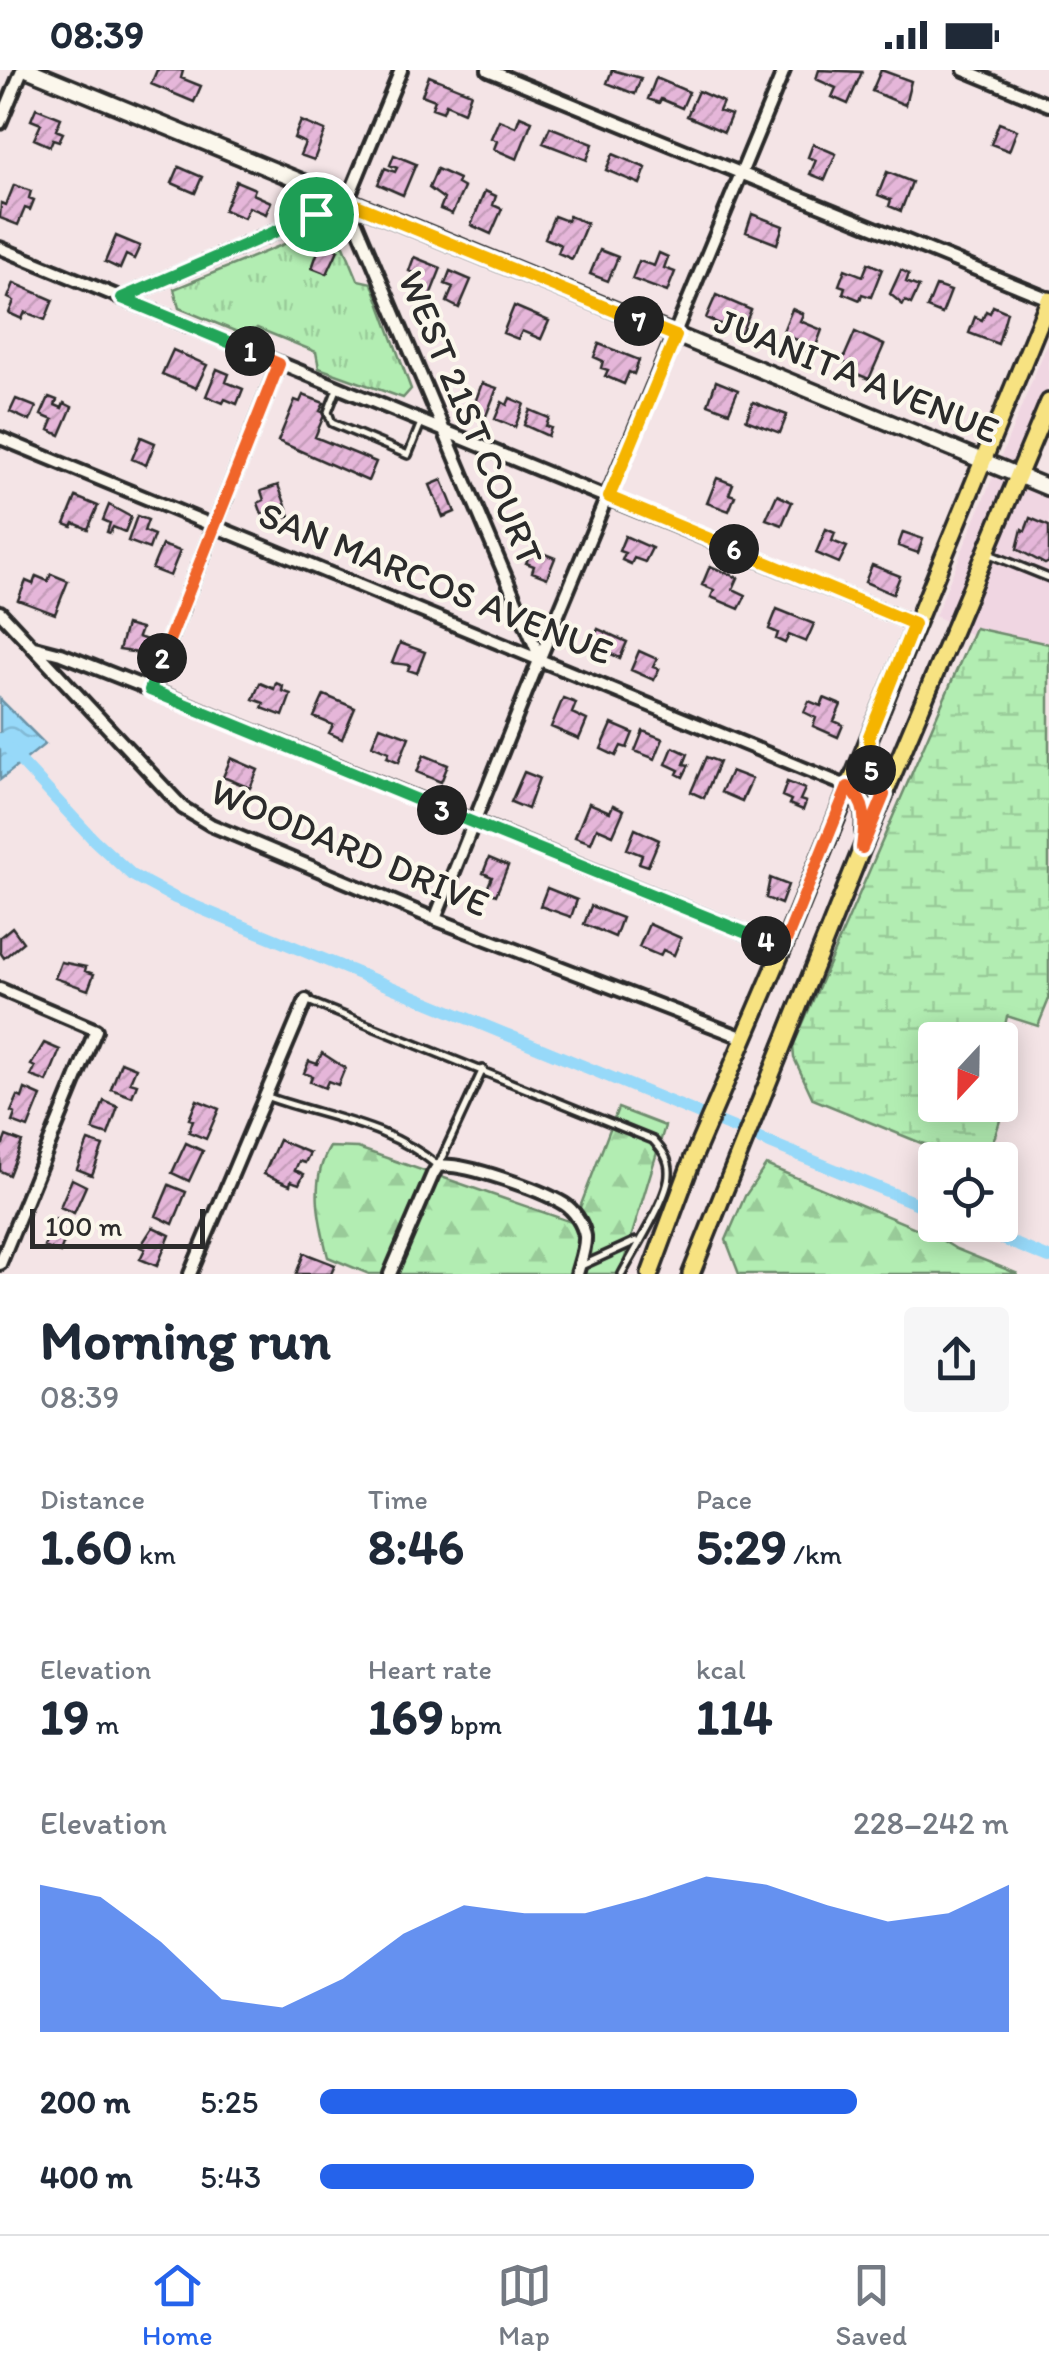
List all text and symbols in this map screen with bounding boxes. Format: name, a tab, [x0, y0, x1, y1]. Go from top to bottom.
text: 08:39	[50, 12, 144, 58]
pin	[274, 172, 359, 257]
icon: arrive	[289, 187, 344, 242]
street label: WEST 21ST COURT	[388, 264, 554, 572]
pin: 7	[614, 296, 664, 346]
street label: JUANITA AVENUE	[708, 297, 1006, 453]
text: 7	[632, 304, 646, 338]
pin: 1	[225, 326, 275, 376]
text: 1	[244, 334, 257, 368]
street label: SAN MARCOS AVENUE	[253, 491, 619, 675]
pin: 6	[709, 524, 759, 574]
text: 6	[727, 532, 741, 566]
pin: 2	[137, 633, 187, 683]
text: 2	[155, 641, 169, 675]
pin: 5	[846, 745, 896, 795]
text: 5	[864, 753, 878, 787]
street label: WOODARD DRIVE	[204, 768, 496, 926]
pin: 3	[417, 785, 467, 835]
text: 3	[434, 793, 450, 827]
pin: 4	[741, 916, 791, 966]
text: 4	[758, 924, 774, 958]
north arrow	[918, 1022, 1018, 1122]
map controls	[918, 1022, 1018, 1242]
button: locate	[918, 1142, 1018, 1242]
scale bar	[30, 1204, 205, 1248]
text: 100 m	[45, 1209, 122, 1243]
text: Morning run	[40, 1307, 331, 1373]
button: share	[904, 1307, 1009, 1412]
text: 08:39	[40, 1378, 119, 1416]
text: Distance	[40, 1482, 145, 1516]
text: Time	[368, 1482, 428, 1516]
text: Pace	[696, 1482, 752, 1516]
text: 1.60	[40, 1516, 133, 1577]
text: 8:46	[368, 1516, 464, 1577]
text: 5:29	[696, 1516, 787, 1577]
text: km	[133, 1537, 176, 1571]
text: /km	[787, 1537, 842, 1571]
text: Elevation	[40, 1652, 151, 1686]
text: Heart rate	[368, 1652, 492, 1686]
text: kcal	[696, 1652, 746, 1686]
text: 19	[40, 1686, 89, 1747]
text: 169	[368, 1686, 444, 1747]
text: 114	[696, 1686, 772, 1747]
text: m	[89, 1707, 119, 1741]
text: bpm	[444, 1707, 502, 1741]
text: Elevation	[40, 1804, 167, 1842]
text: 228–242 m	[853, 1804, 1009, 1842]
text: 200 m	[40, 2083, 130, 2121]
text: 5:25	[200, 2083, 258, 2121]
text: 400 m	[40, 2158, 133, 2196]
text: 5:43	[200, 2158, 261, 2196]
tab: Home	[142, 2258, 213, 2352]
tab: Map	[497, 2258, 552, 2352]
tab: Saved	[836, 2258, 907, 2352]

